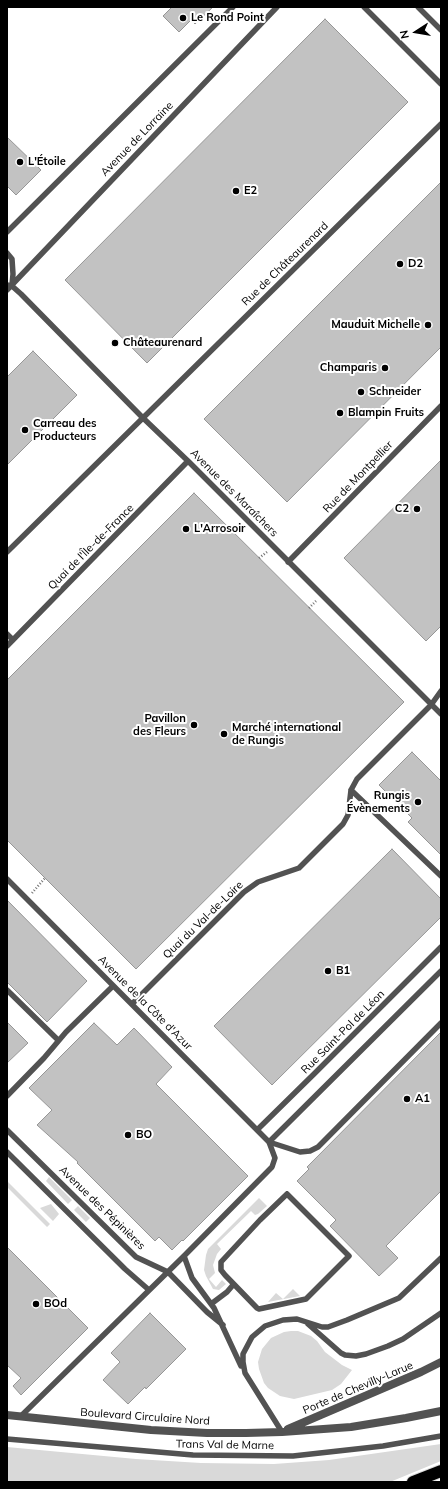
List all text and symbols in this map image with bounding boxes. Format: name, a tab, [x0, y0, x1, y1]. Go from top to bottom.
place label: Le Rond Point	[191, 11, 264, 25]
north arrow	[396, 12, 436, 52]
marker: Le Rond Point	[178, 13, 188, 23]
text: N	[397, 29, 412, 40]
street label: Avenue de Lorraine	[98, 99, 176, 179]
place label: L'Étoile	[28, 155, 66, 169]
marker: L'Étoile	[15, 157, 25, 167]
place label: E2	[244, 184, 257, 198]
marker: E2	[231, 186, 241, 196]
street label: Rue de Châteaurenard	[239, 219, 331, 309]
place label: D2	[408, 257, 423, 271]
marker: D2	[395, 259, 405, 269]
place label: Mauduit Michelle	[331, 318, 420, 332]
marker: Mauduit Michelle	[423, 320, 433, 330]
place label: Châteaurenard	[123, 336, 202, 350]
marker: Châteaurenard	[110, 338, 120, 348]
place label: Champaris	[320, 361, 377, 375]
marker: Champaris	[380, 363, 390, 373]
place label: Schneider	[369, 385, 421, 399]
marker: Schneider	[356, 387, 366, 397]
place label: Blampin Fruits	[348, 406, 424, 420]
marker: Blampin Fruits	[335, 408, 345, 418]
place label: Carreau des Producteurs	[33, 417, 96, 443]
marker: Carreau des Producteurs	[20, 425, 30, 435]
street label: Rue de Montpellier	[320, 438, 396, 516]
street label: Avenue des Maraîchers	[187, 446, 281, 540]
street label: Quai de l'Île-de-France	[45, 501, 137, 593]
place label: C2	[395, 502, 409, 516]
marker: C2	[412, 504, 422, 514]
place label: L'Arrosoir	[194, 522, 245, 536]
marker: L'Arrosoir	[181, 524, 191, 534]
place label: Pavillon des Fleurs	[133, 712, 186, 738]
marker: Pavillon des Fleurs	[189, 720, 199, 730]
place label: Marché international de Rungis	[232, 721, 341, 747]
marker: Marché international de Rungis	[219, 729, 229, 739]
place label: Rungis Évènements	[347, 789, 410, 815]
marker: Rungis Évènements	[413, 797, 423, 807]
street label: Quai du Val-de-Loire	[160, 878, 246, 962]
street label: Avenue de la Côte d'Azur	[95, 953, 195, 1053]
place label: B1	[336, 964, 350, 978]
marker: B1	[323, 966, 333, 976]
street label: Rue Saint-Pol de Léon	[299, 988, 387, 1076]
place label: A1	[415, 1092, 430, 1106]
marker: A1	[402, 1094, 412, 1104]
place label: BO	[136, 1128, 152, 1142]
marker: BO	[123, 1130, 133, 1140]
street label: Avenue des Pépinières	[56, 1163, 148, 1253]
place label: BOd	[44, 1297, 67, 1311]
marker: BOd	[31, 1299, 41, 1309]
street label: Porte de Chevilly-Larue	[301, 1359, 415, 1417]
street label: Boulevard Circulaire Nord	[80, 1406, 210, 1428]
street label: Trans Val de Marne	[176, 1438, 274, 1452]

